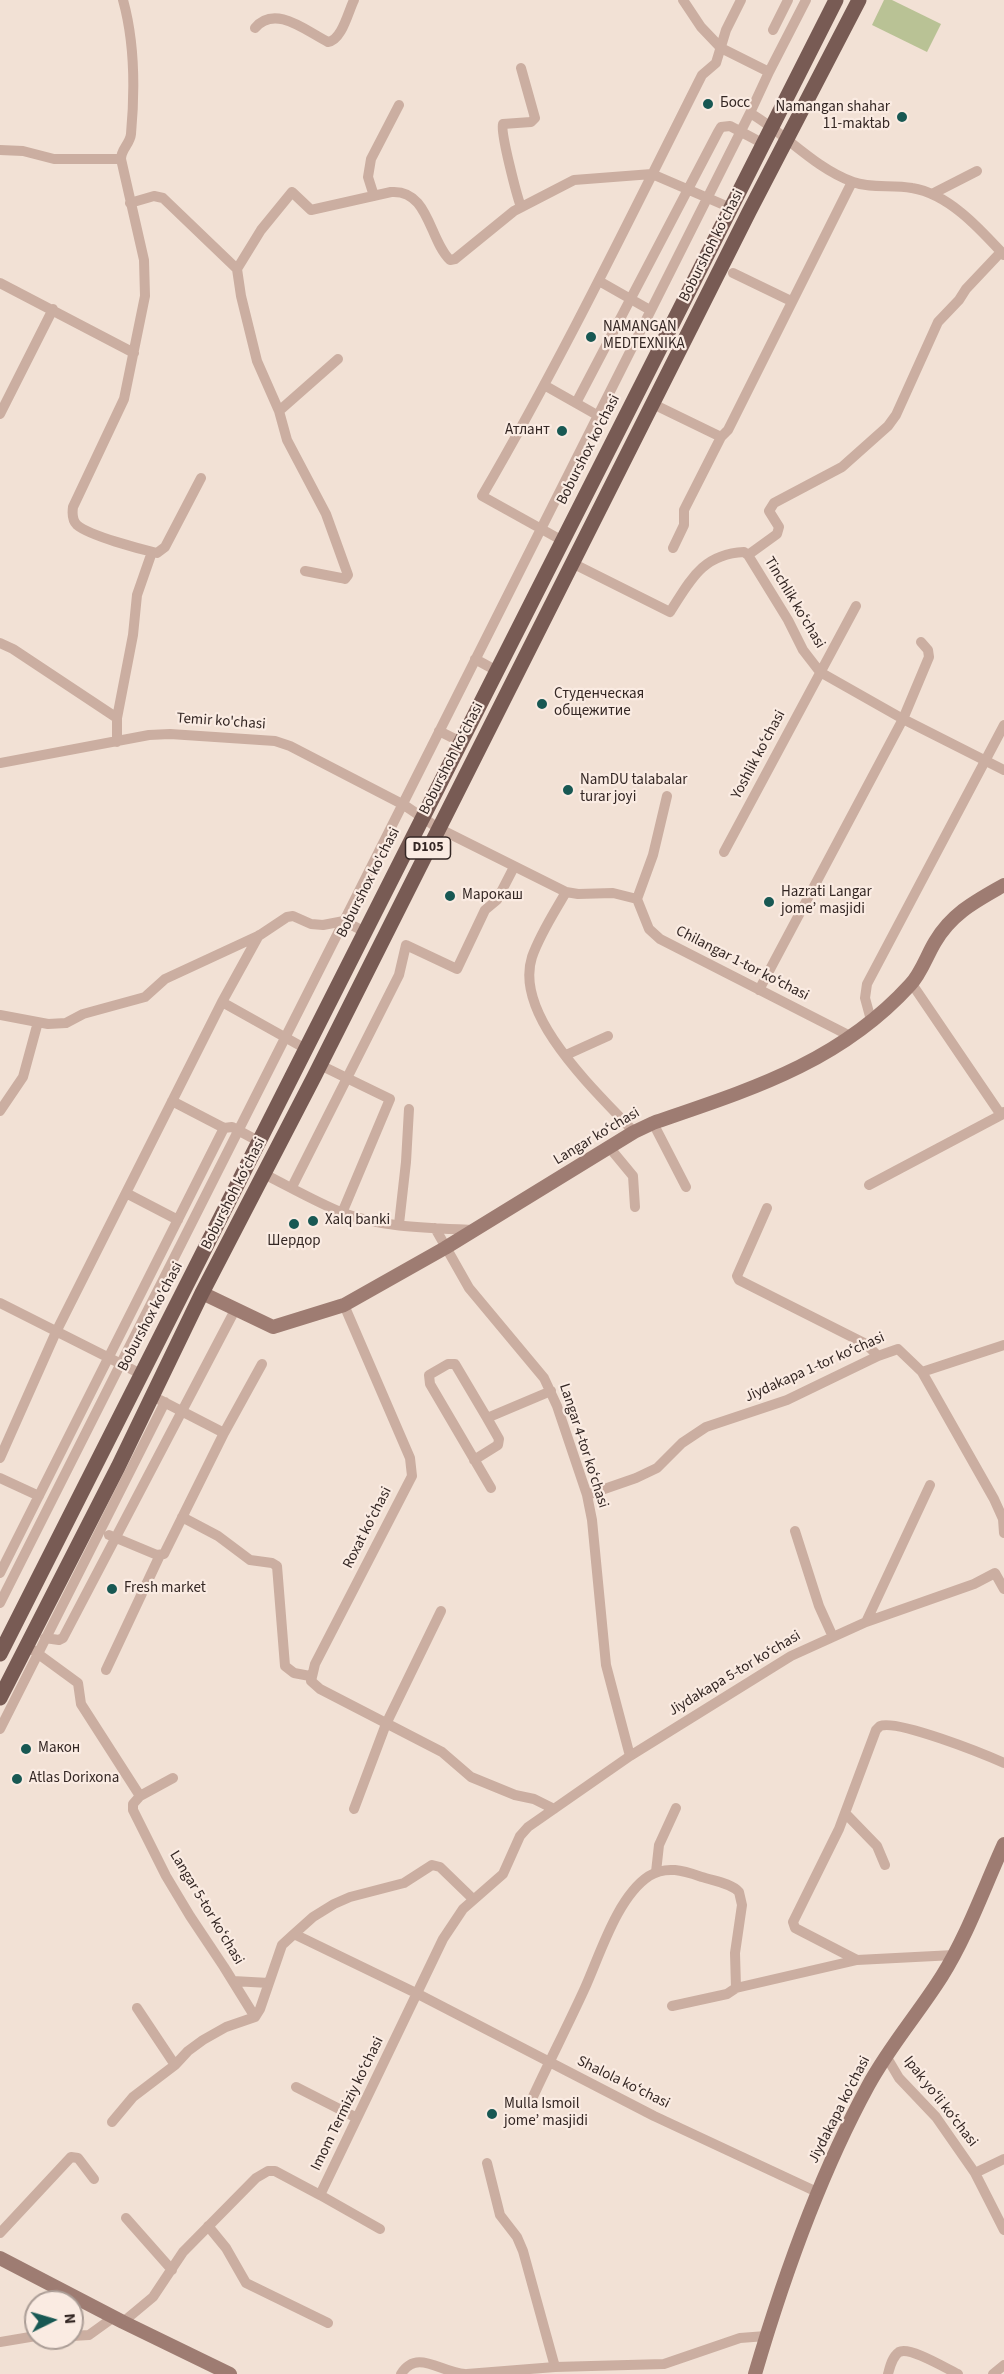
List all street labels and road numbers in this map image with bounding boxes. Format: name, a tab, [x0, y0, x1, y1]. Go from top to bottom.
street label: Boburshoh koʻchasi	[676, 187, 748, 305]
street label: Boburshox ko'chasi	[553, 392, 625, 508]
street label: Tinchlik koʻchasi	[760, 554, 828, 652]
street label: Boburshoh koʻchasi	[416, 700, 488, 818]
street label: Yoshlik koʻchasi	[728, 708, 790, 802]
street label: Temir ko'chasi	[176, 710, 266, 734]
street label: Boburshox ko'chasi	[333, 825, 405, 941]
road number: D105	[406, 837, 450, 859]
street label: Chilangar 1-tor koʻchasi	[672, 923, 812, 1005]
street label: Langar koʻchasi	[551, 1104, 643, 1170]
street label: Boburshoh koʻchasi	[198, 1135, 270, 1253]
street label: Boburshox ko'chasi	[115, 1259, 187, 1375]
street label: Jiydakapa 1-tor koʻchasi	[742, 1329, 888, 1407]
street label: Langar 4-tor koʻchasi	[554, 1381, 612, 1511]
street label: Roxat koʻchasi	[340, 1484, 396, 1572]
street label: Jiydakapa 5-tor koʻchasi	[666, 1627, 804, 1721]
street label: Langar 5-tor koʻchasi	[165, 1848, 247, 1968]
street label: Imom Termiziy koʻchasi	[308, 2034, 388, 2174]
street label: Shalola koʻchasi	[574, 2053, 672, 2113]
street label: Jiydakapa ko'chasi	[805, 2053, 875, 2167]
street label: Ipak yoʻli koʻchasi	[899, 2053, 981, 2151]

